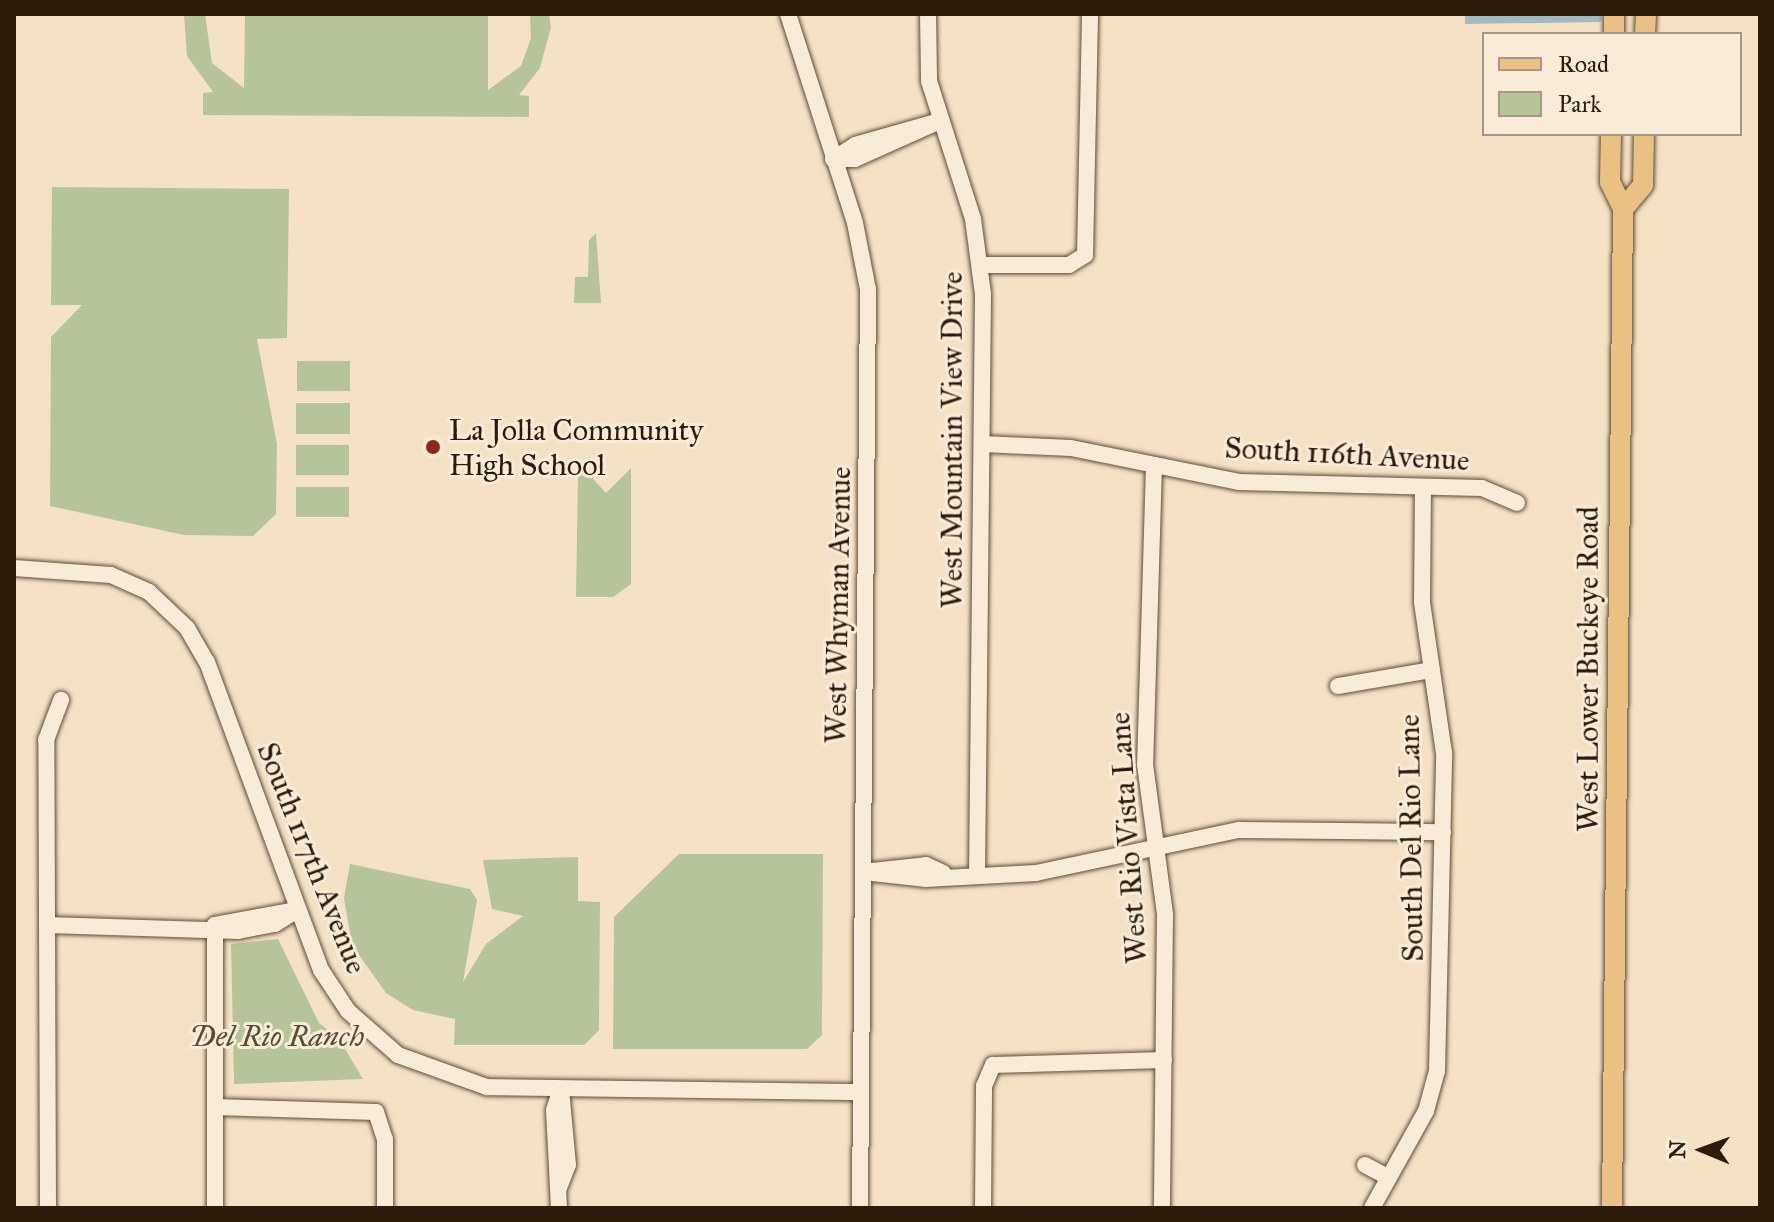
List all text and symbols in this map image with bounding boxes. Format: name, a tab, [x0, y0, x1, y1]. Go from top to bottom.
legend	[1482, 32, 1742, 136]
text: Road	[1558, 49, 1609, 79]
text: Park	[1558, 89, 1601, 119]
street label: West Mountain View Drive	[934, 272, 970, 608]
place label: La Jolla Community High School	[449, 412, 703, 482]
street label: South 116th Avenue	[1224, 430, 1470, 478]
marker: La Jolla Community High School	[424, 438, 442, 456]
street label: West Whyman Avenue	[818, 466, 858, 744]
street label: West Lower Buckeye Road	[1570, 506, 1606, 832]
street label: West Rio Vista Lane	[1101, 711, 1155, 965]
street label: South Del Rio Lane	[1391, 714, 1431, 962]
street label: South 117th Avenue	[249, 737, 375, 979]
park label: Del Rio Ranch	[190, 1018, 364, 1054]
north arrow	[1662, 1110, 1742, 1190]
text: N	[1664, 1140, 1691, 1159]

